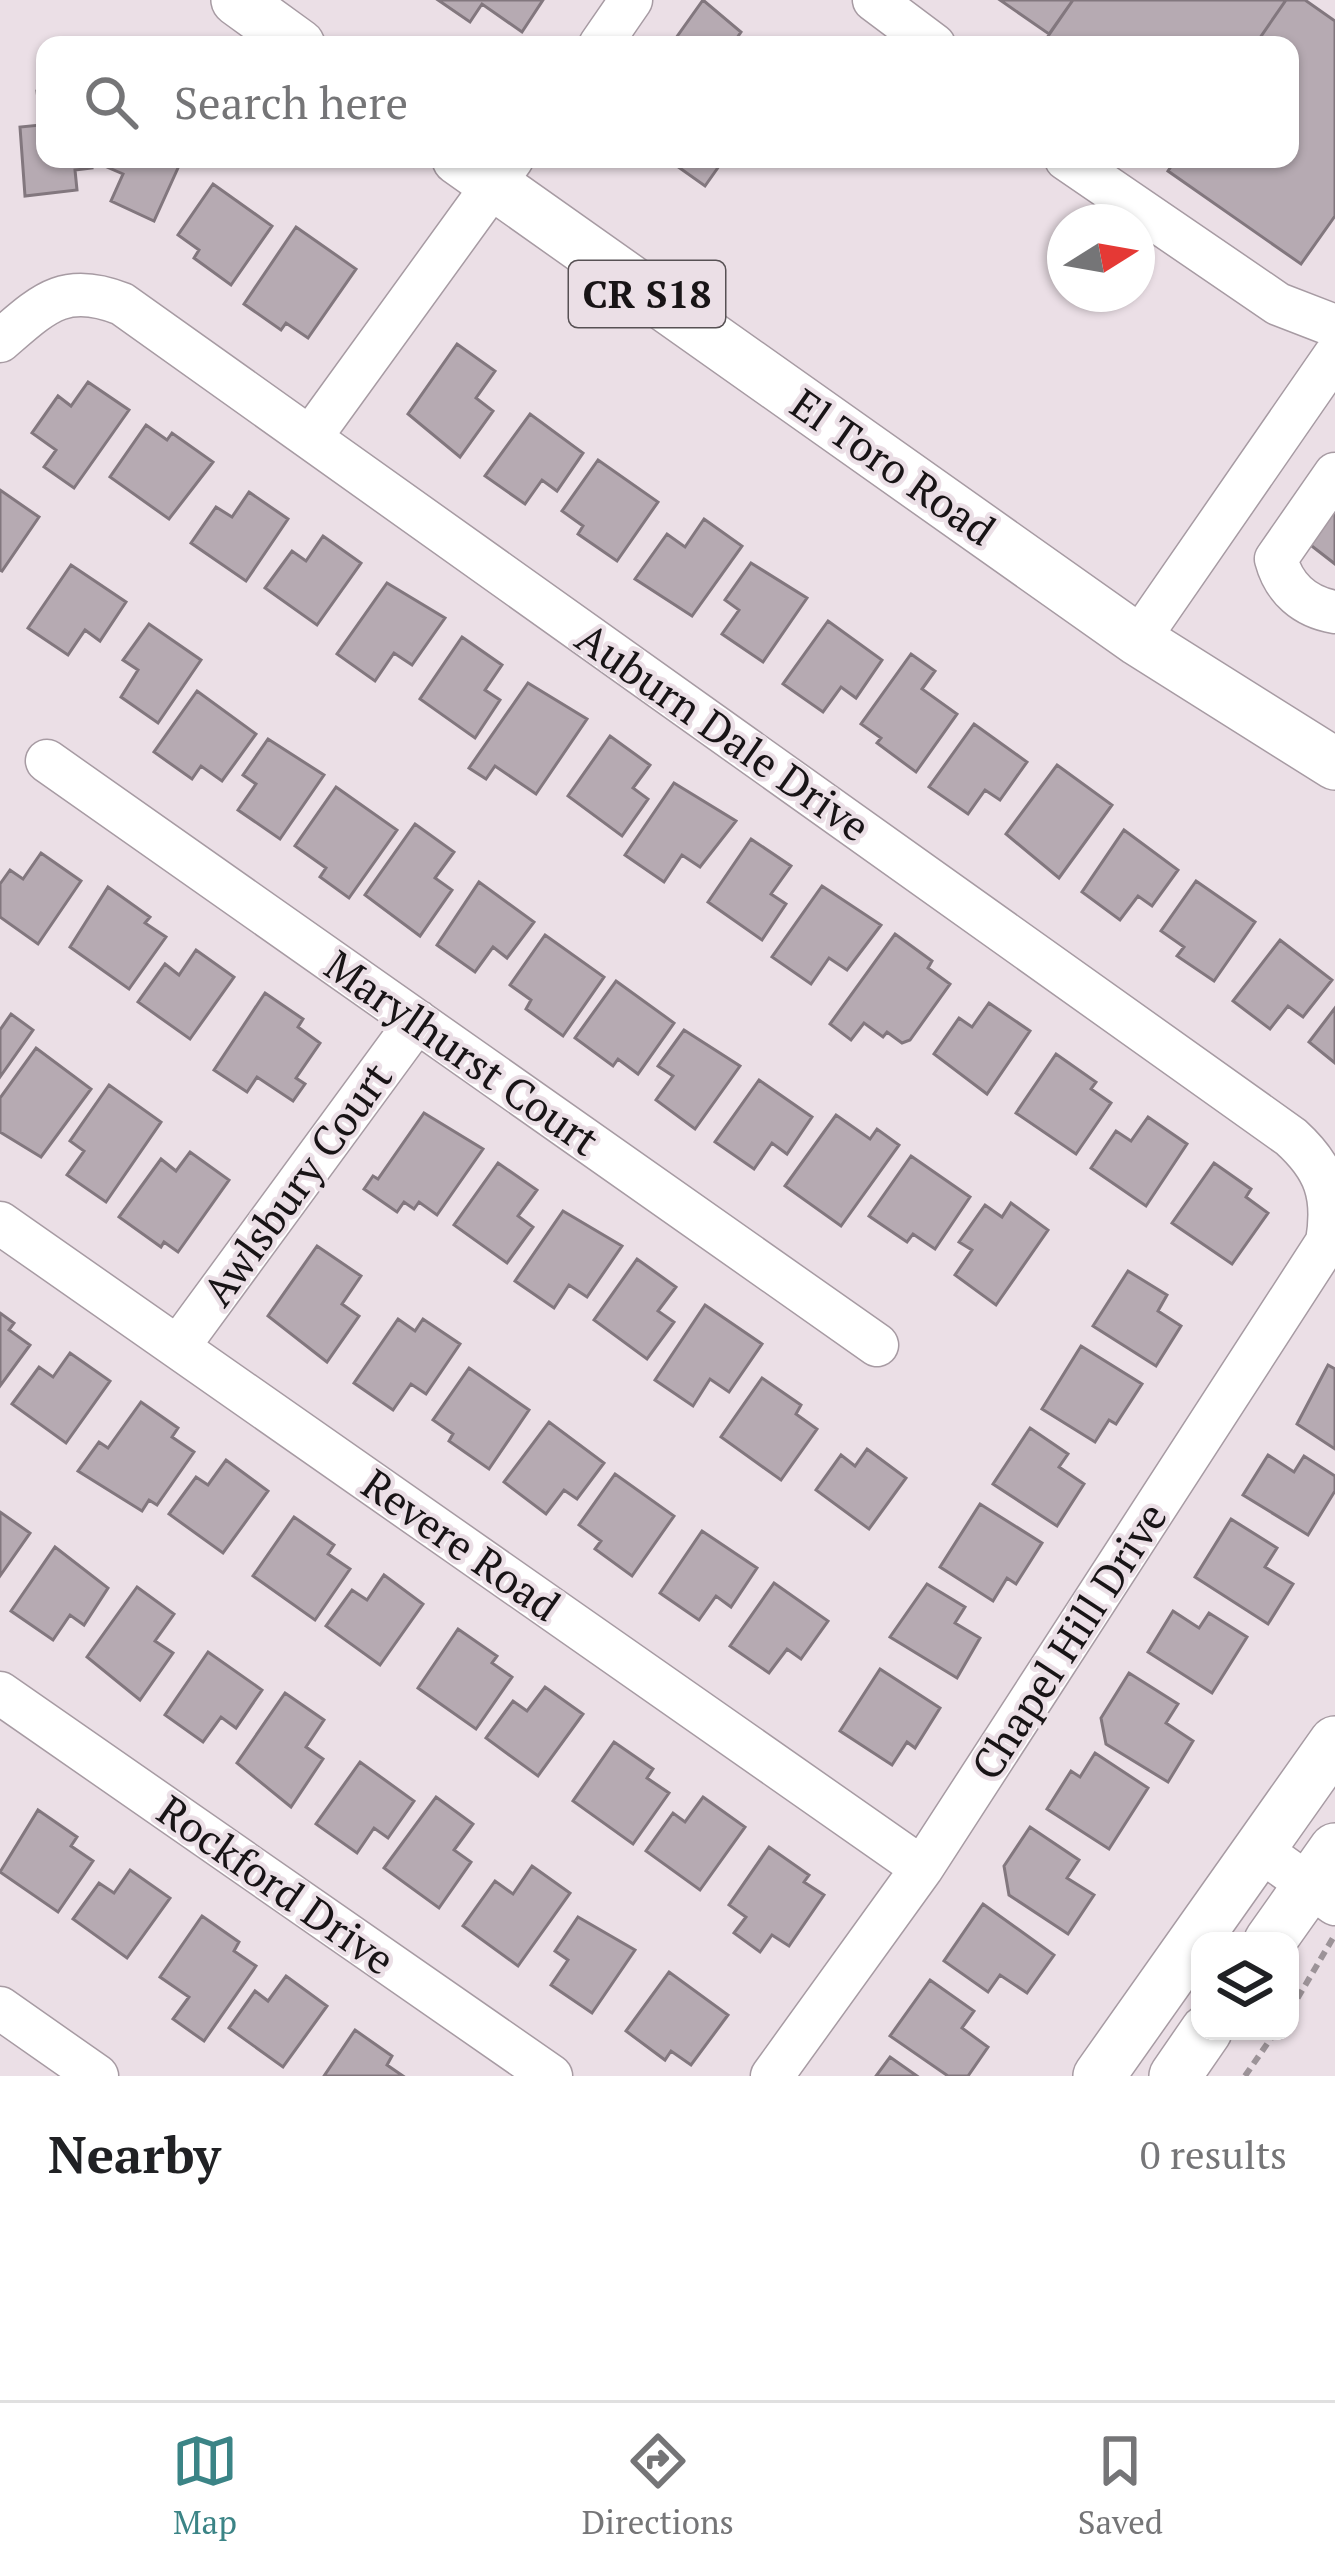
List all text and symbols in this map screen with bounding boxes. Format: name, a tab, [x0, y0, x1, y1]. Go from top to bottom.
search box	[36, 36, 1299, 168]
icon: search	[78, 69, 144, 135]
text: Search here	[174, 72, 408, 132]
north arrow	[1047, 204, 1155, 312]
road number: CR S18	[569, 261, 725, 327]
street label: El Toro Road	[780, 375, 1007, 557]
street label: Auburn Dale Drive	[566, 609, 881, 853]
street label: Marylhurst Court	[315, 937, 611, 1168]
street label: Awlsbury Court	[189, 1050, 404, 1316]
street label: Revere Road	[352, 1456, 571, 1633]
street label: Chapel Hill Drive	[958, 1491, 1179, 1790]
street label: Rockford Drive	[147, 1782, 406, 1987]
map controls	[1191, 1932, 1299, 2040]
button: layers	[1191, 1932, 1299, 2040]
text: Nearby	[48, 2120, 221, 2188]
text: 0 results	[1140, 2128, 1287, 2180]
tab: Map	[172, 2428, 238, 2543]
tab: Directions	[582, 2428, 734, 2543]
tab: Saved	[1078, 2428, 1163, 2543]

